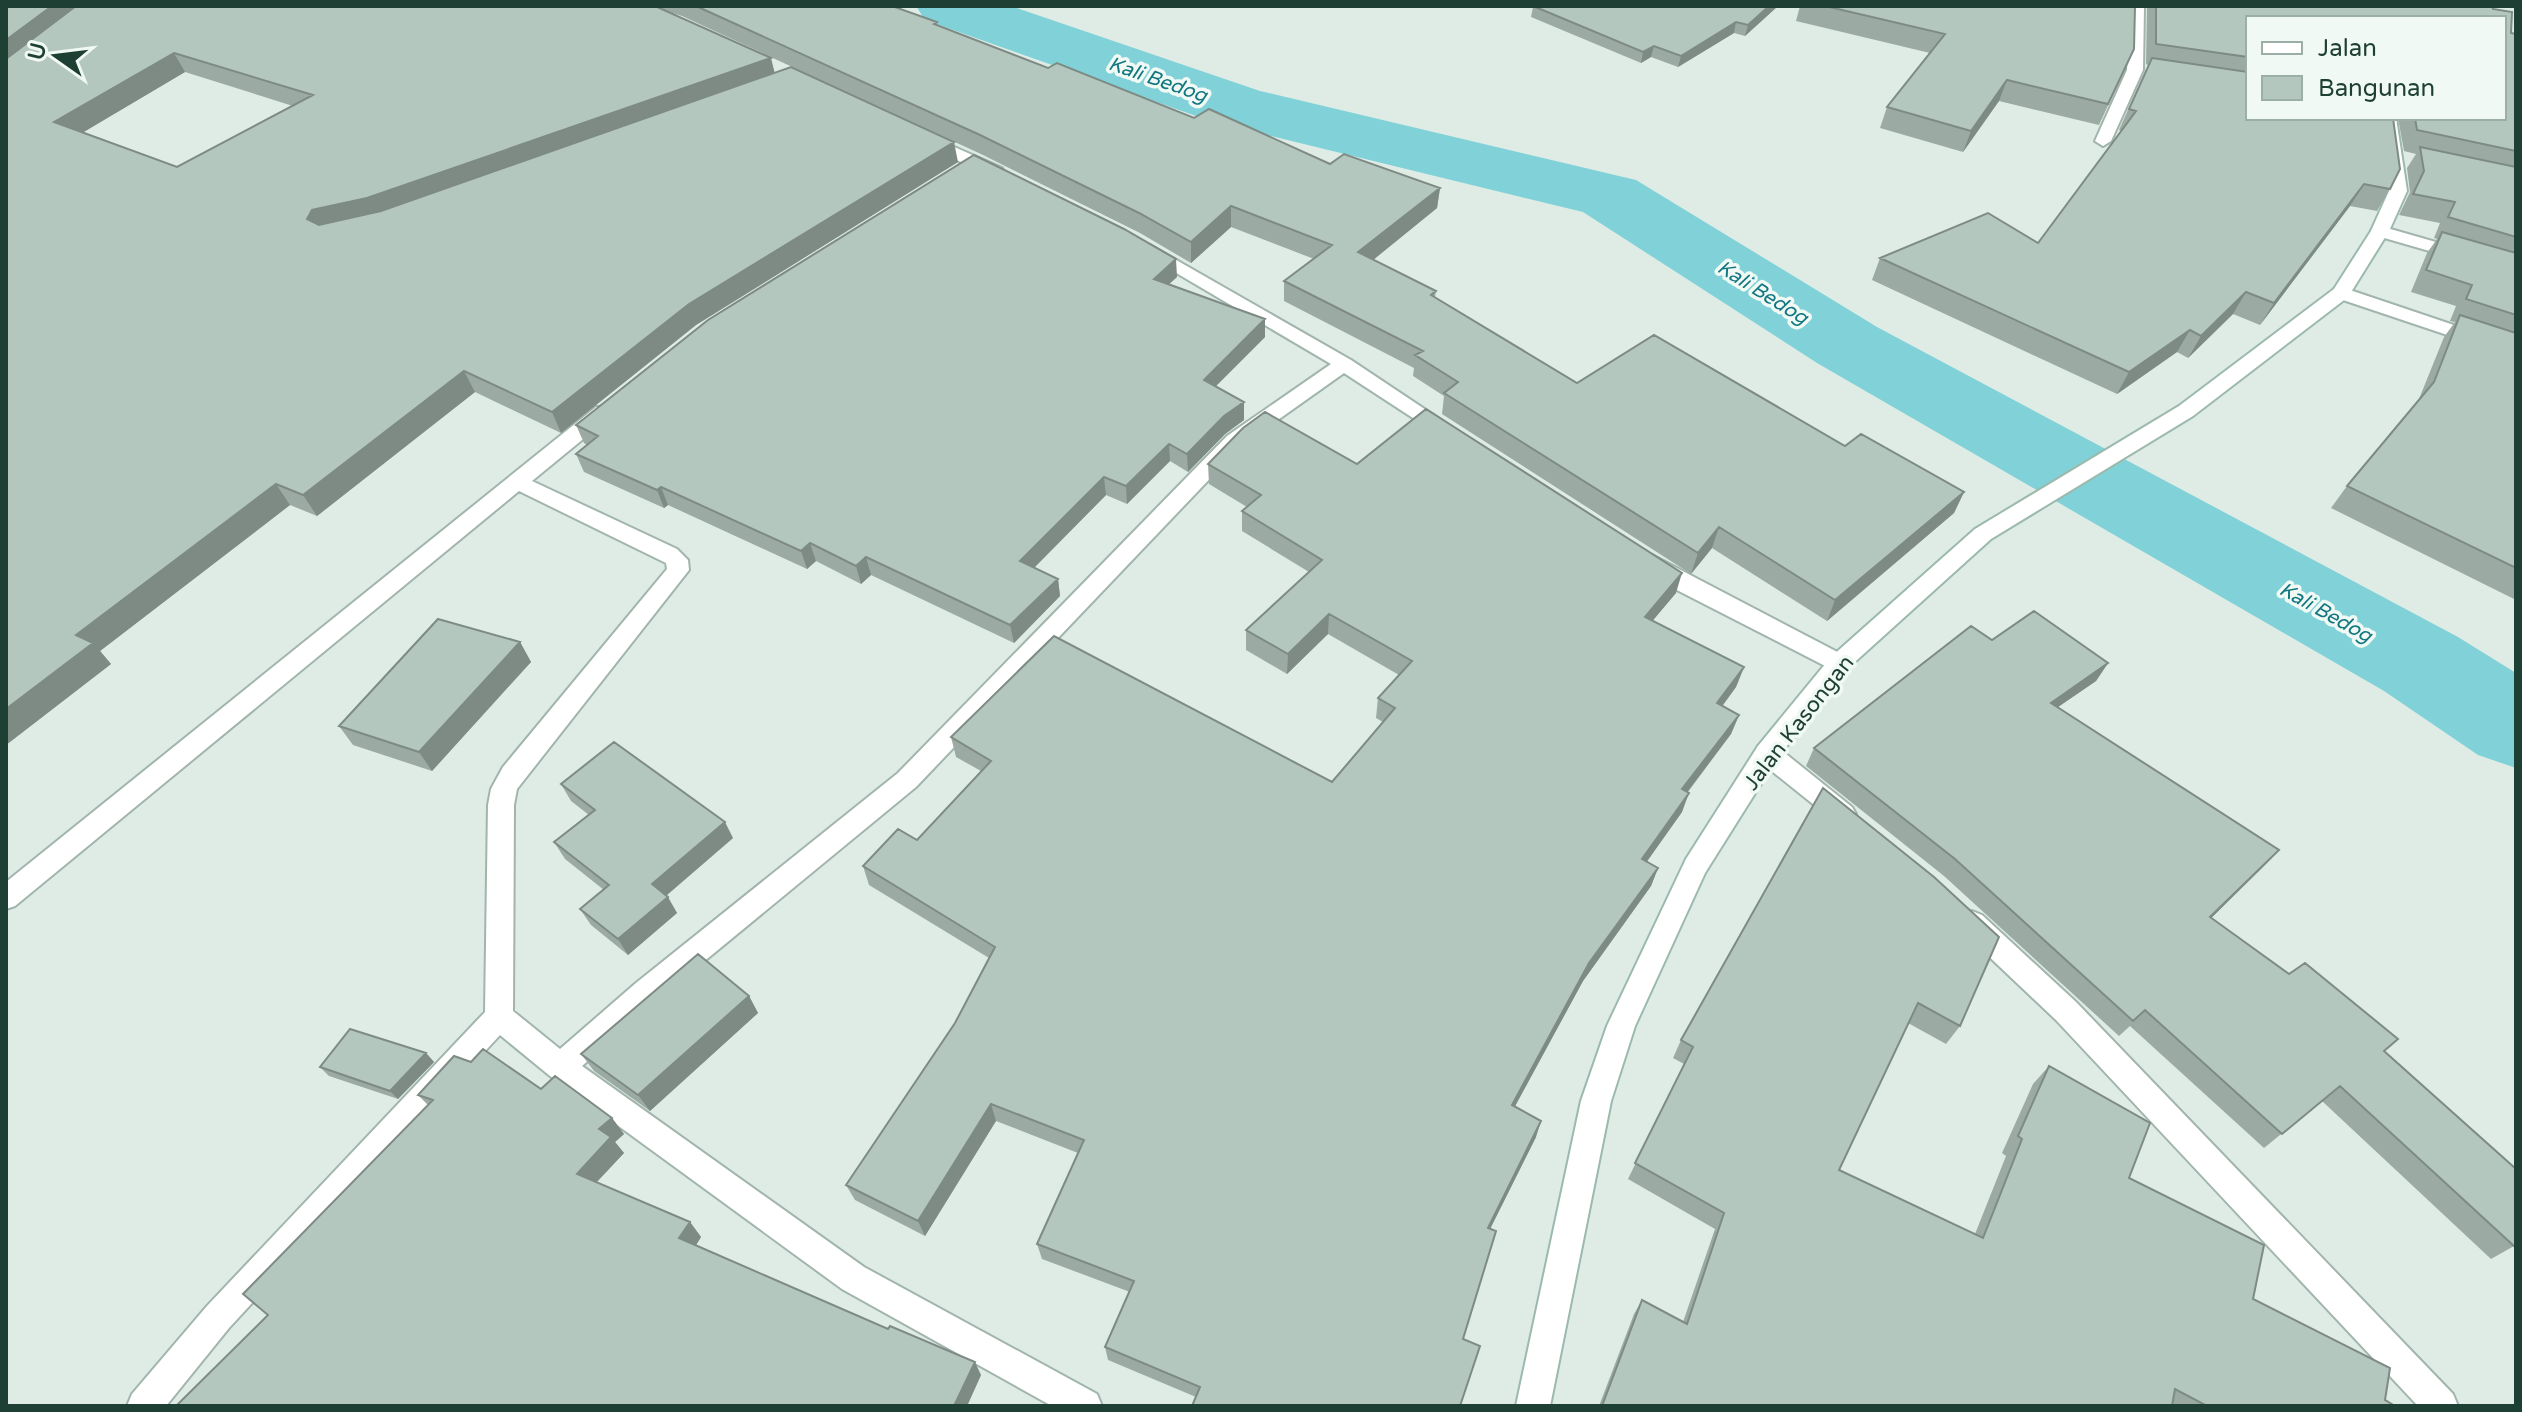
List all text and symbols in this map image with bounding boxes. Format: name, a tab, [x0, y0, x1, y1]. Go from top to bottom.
north arrow	[16, 16, 96, 96]
legend	[2246, 16, 2506, 120]
text: Jalan	[2318, 34, 2377, 63]
text: U	[23, 40, 52, 63]
water label: Kali Bedog	[1105, 52, 1211, 108]
text: Bangunan	[2318, 74, 2435, 103]
water label: Kali Bedog	[1713, 256, 1813, 331]
water label: Kali Bedog	[2275, 578, 2377, 649]
street label: Jalan Kasongan	[1738, 650, 1859, 795]

